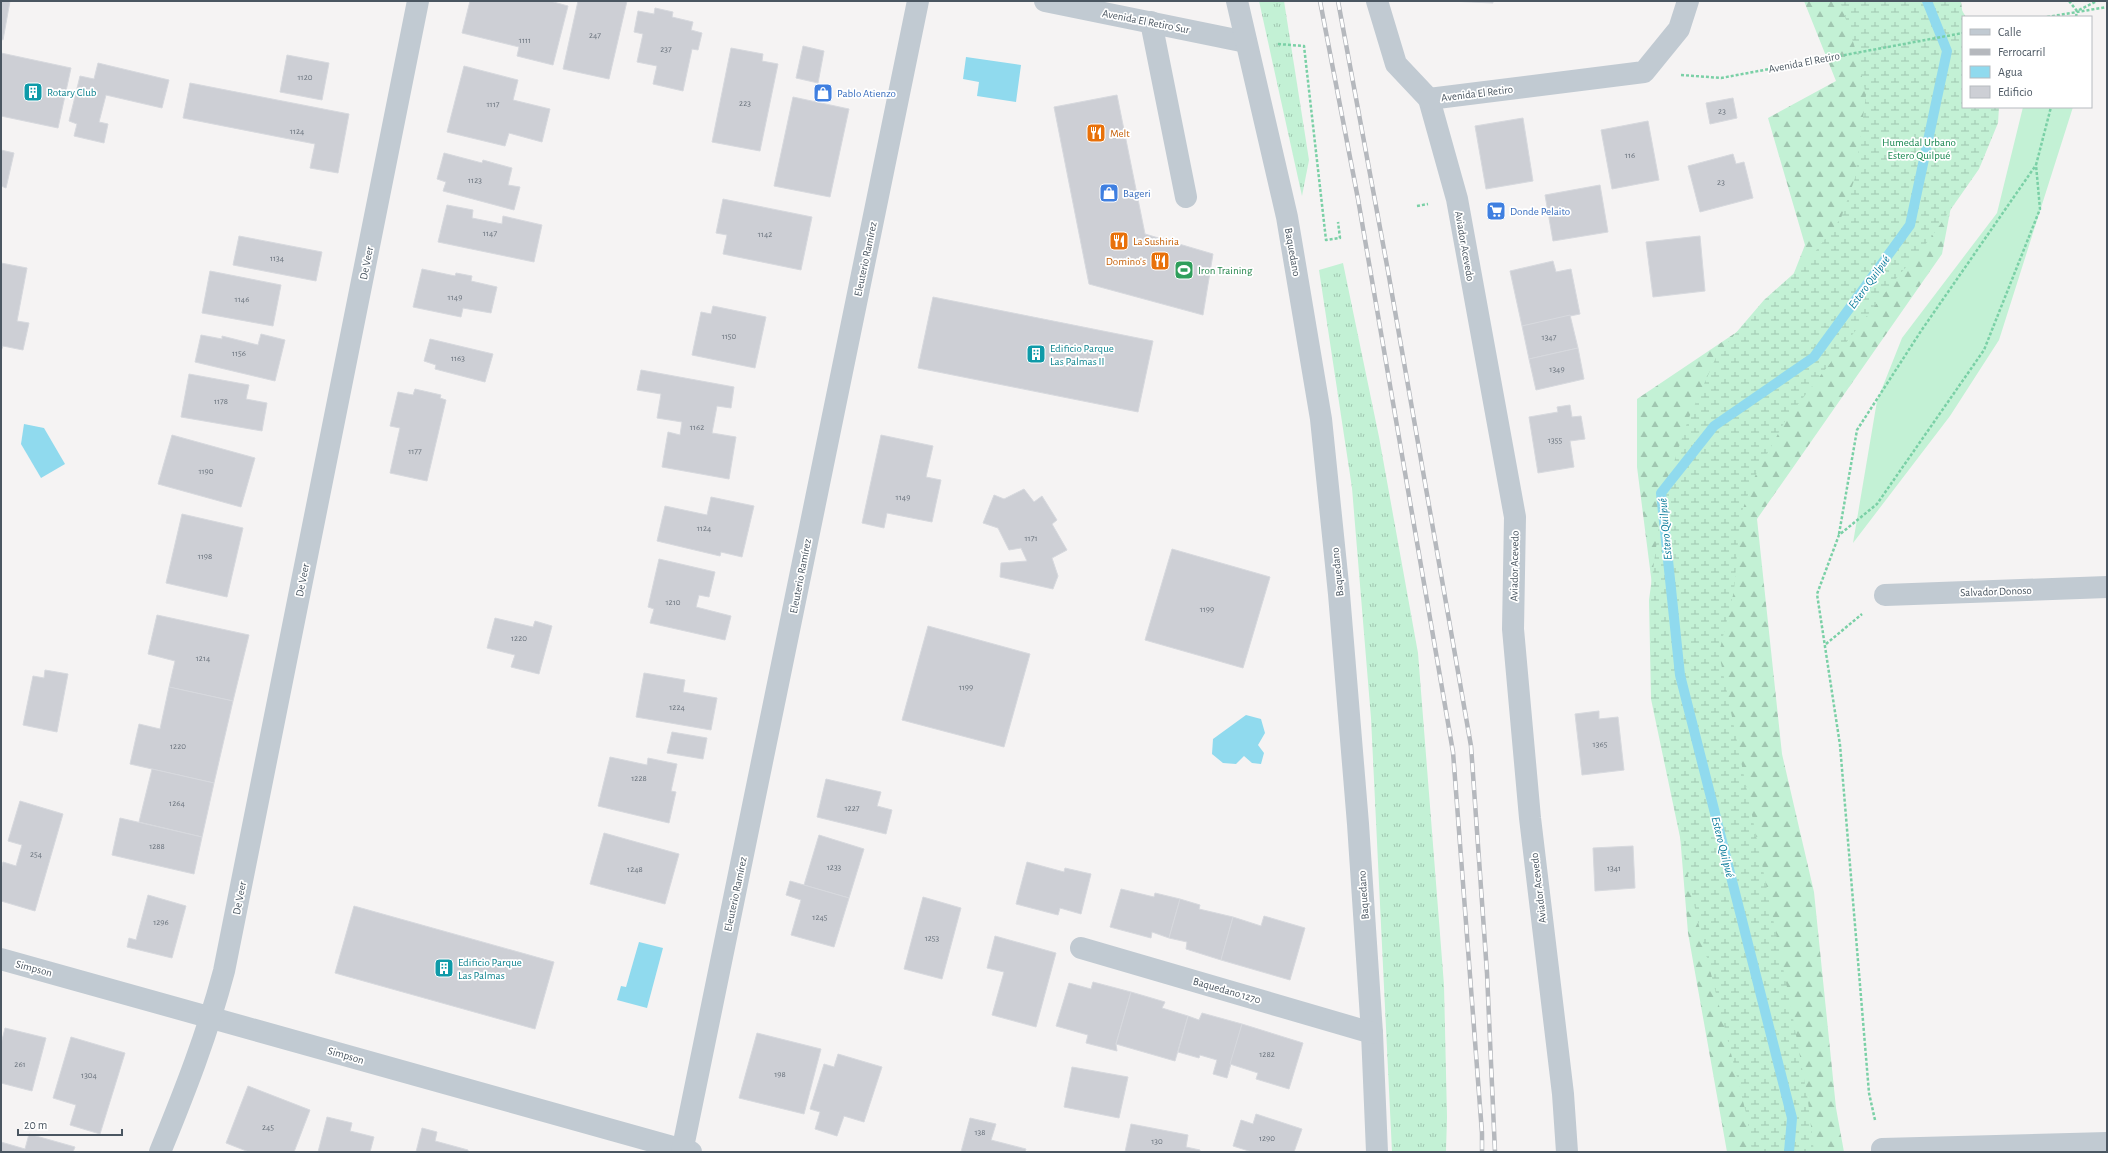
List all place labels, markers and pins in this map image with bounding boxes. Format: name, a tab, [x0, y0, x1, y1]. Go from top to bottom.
building icon: Rotary Club	[22, 81, 44, 103]
shop icon: Pablo Atienzo	[812, 82, 834, 104]
place label: Rotary Club	[47, 87, 97, 98]
place label: Pablo Atienzo	[837, 88, 896, 99]
restaurant icon: Melt	[1085, 122, 1107, 144]
place label: Melt	[1110, 128, 1130, 139]
shop icon: Bageri	[1098, 182, 1120, 204]
place label: Bageri	[1123, 188, 1151, 199]
supermarket icon: Donde Pelaito	[1485, 200, 1507, 222]
place label: Donde Pelaito	[1510, 206, 1570, 217]
restaurant icon: La Sushiria	[1108, 230, 1130, 252]
place label: La Sushiria	[1133, 236, 1179, 247]
restaurant icon: Domino's	[1149, 250, 1171, 272]
place label: Domino's	[1106, 256, 1146, 267]
sports icon: Iron Training	[1173, 259, 1195, 281]
place label: Iron Training	[1198, 265, 1253, 276]
building icon: Edificio Parque Las Palmas II	[1025, 343, 1047, 365]
place label: Edificio Parque Las Palmas II	[1050, 343, 1114, 367]
building icon: Edificio Parque Las Palmas	[433, 957, 455, 979]
place label: Edificio Parque Las Palmas	[458, 957, 522, 981]

